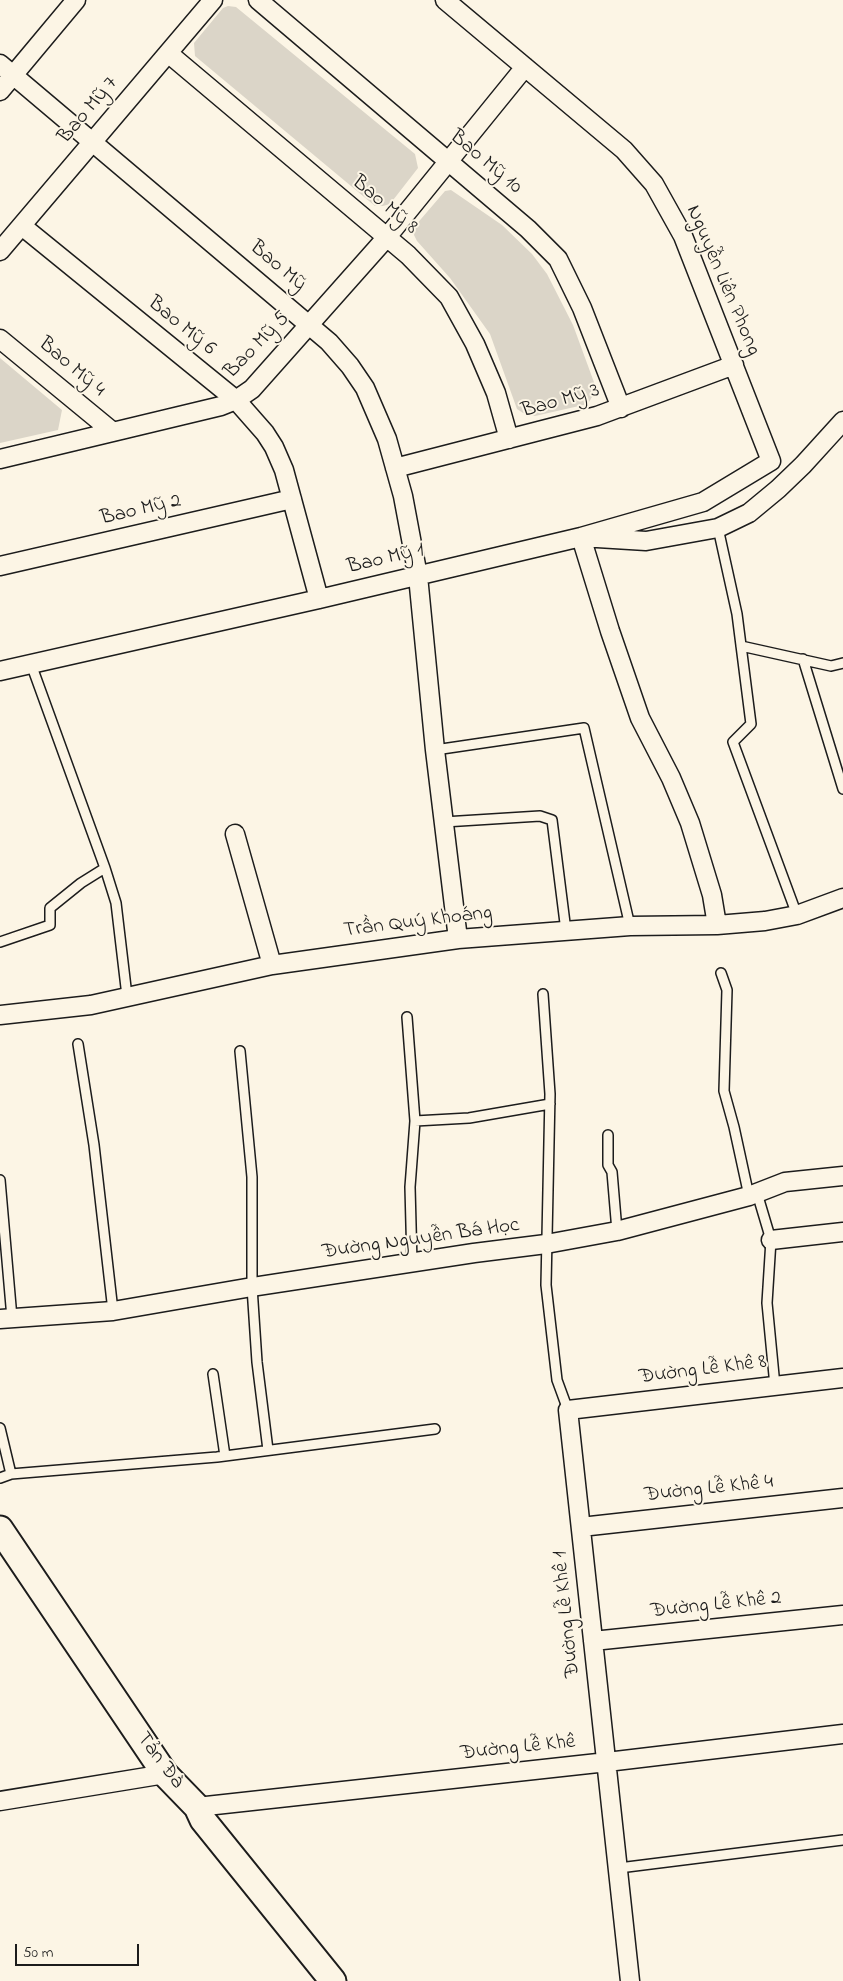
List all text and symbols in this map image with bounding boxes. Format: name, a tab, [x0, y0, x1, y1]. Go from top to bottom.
street label: Bao Mỹ 7	[54, 72, 124, 150]
street label: Bao Mỹ 10	[444, 125, 526, 201]
street label: Bao Mỹ 8	[346, 171, 422, 241]
street label: Nguyễn Liên Phong	[679, 202, 765, 360]
street label: Bao Mỹ	[244, 236, 310, 298]
street label: Bao Mỹ 6	[142, 292, 220, 362]
street label: Bao Mỹ 5	[220, 307, 296, 385]
street label: Bao Mỹ 4	[32, 333, 110, 403]
street label: Bao Mỹ 3	[519, 379, 603, 425]
street label: Bao Mỹ 2	[98, 490, 184, 532]
street label: Bao Mỹ 1	[345, 539, 427, 581]
street label: Trần Quý Khoáng	[342, 901, 494, 945]
street label: Đường Nguyễn Bá Học	[321, 1214, 521, 1266]
street label: Đường Lễ Khê 8	[638, 1351, 768, 1391]
street label: Đường Lễ Khê 4	[643, 1471, 775, 1509]
street label: Đường Lễ Khê 1	[549, 1549, 587, 1679]
street label: Đường Lễ Khê 2	[650, 1587, 782, 1625]
street label: Tản Đà	[130, 1728, 188, 1794]
street label: Đường Lễ Khê	[459, 1730, 577, 1768]
scale bar	[18, 1934, 141, 1966]
text: 50 m	[23, 1942, 53, 1964]

